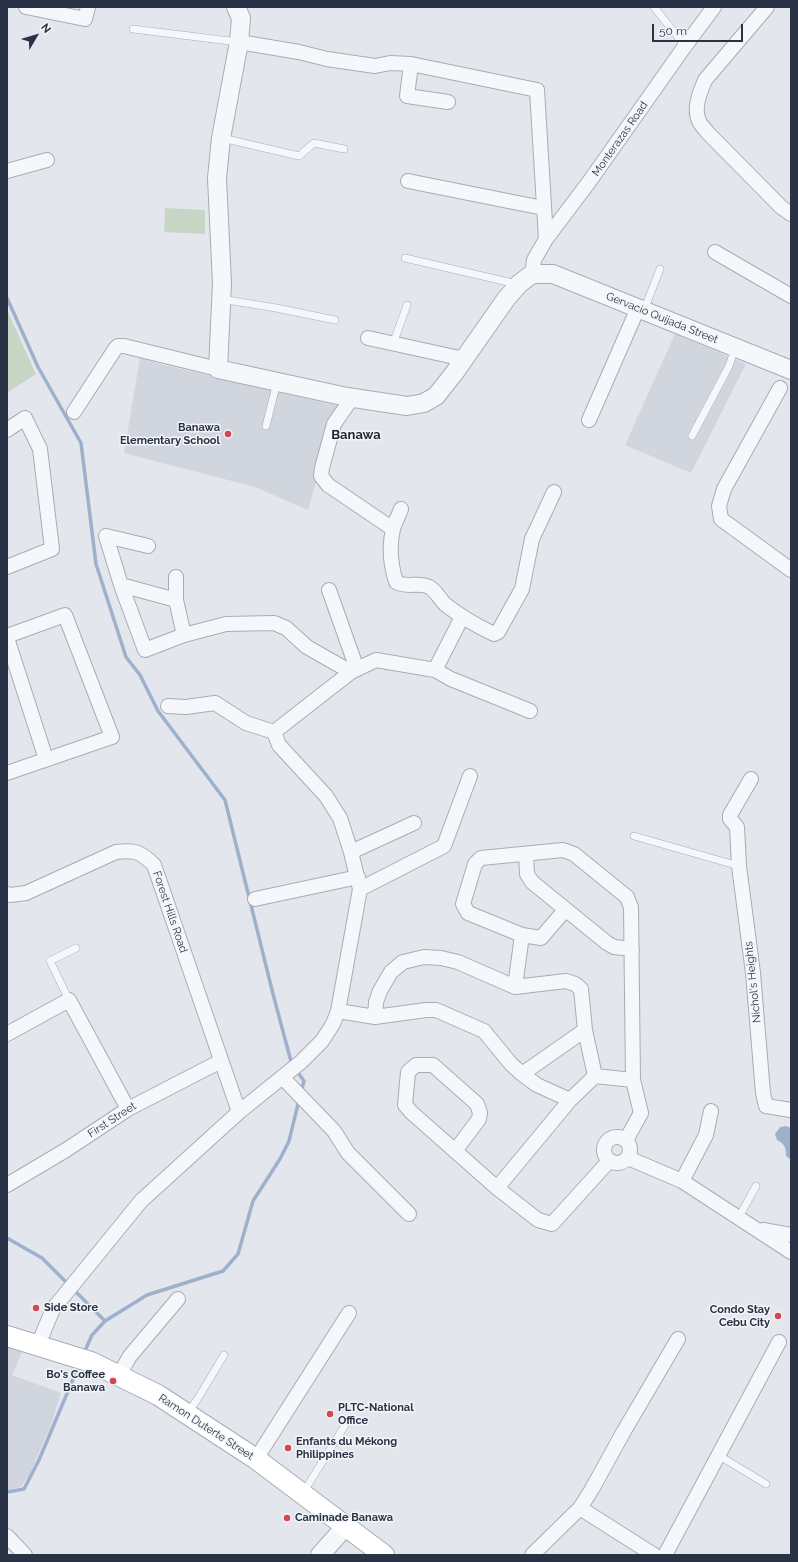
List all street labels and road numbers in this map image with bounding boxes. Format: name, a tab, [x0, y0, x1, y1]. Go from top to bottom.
street label: Monterazas Road	[589, 99, 651, 179]
street label: Gervacio Quijada Street	[604, 290, 720, 346]
street label: Forest Hills Road	[150, 869, 190, 955]
street label: Nichol's Heights	[742, 941, 764, 1023]
street label: First Street	[85, 1099, 139, 1141]
street label: Ramon Duterte Street	[156, 1391, 256, 1463]

